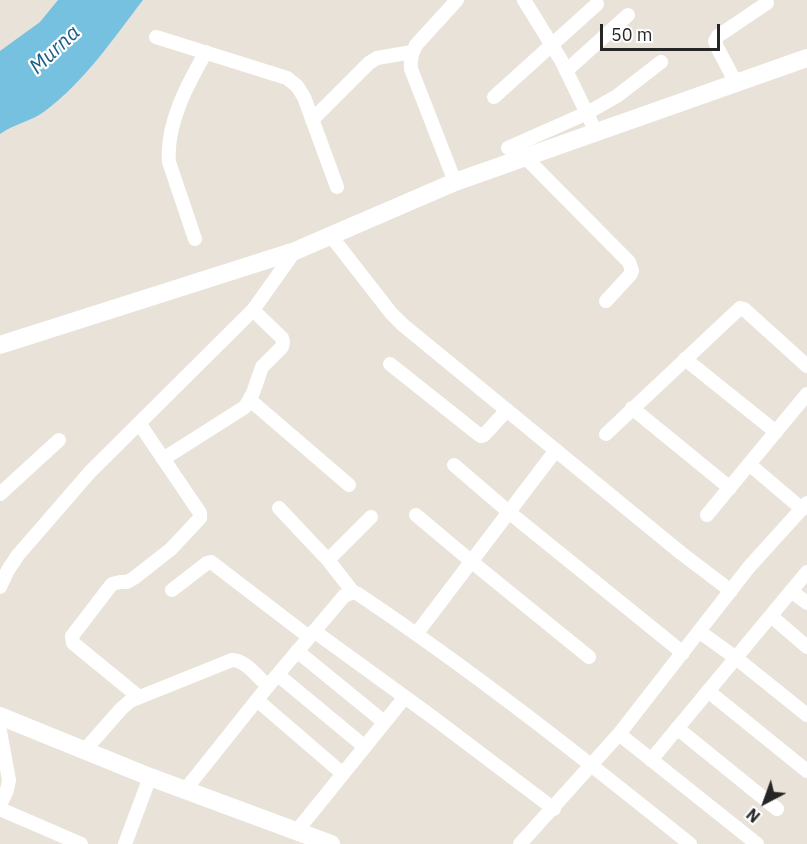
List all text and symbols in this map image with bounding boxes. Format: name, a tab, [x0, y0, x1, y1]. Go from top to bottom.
scale bar	[603, 12, 723, 50]
water label: Murna	[24, 20, 86, 80]
text: 50 m	[611, 23, 653, 46]
north arrow	[735, 772, 795, 832]
text: N	[742, 804, 764, 827]

